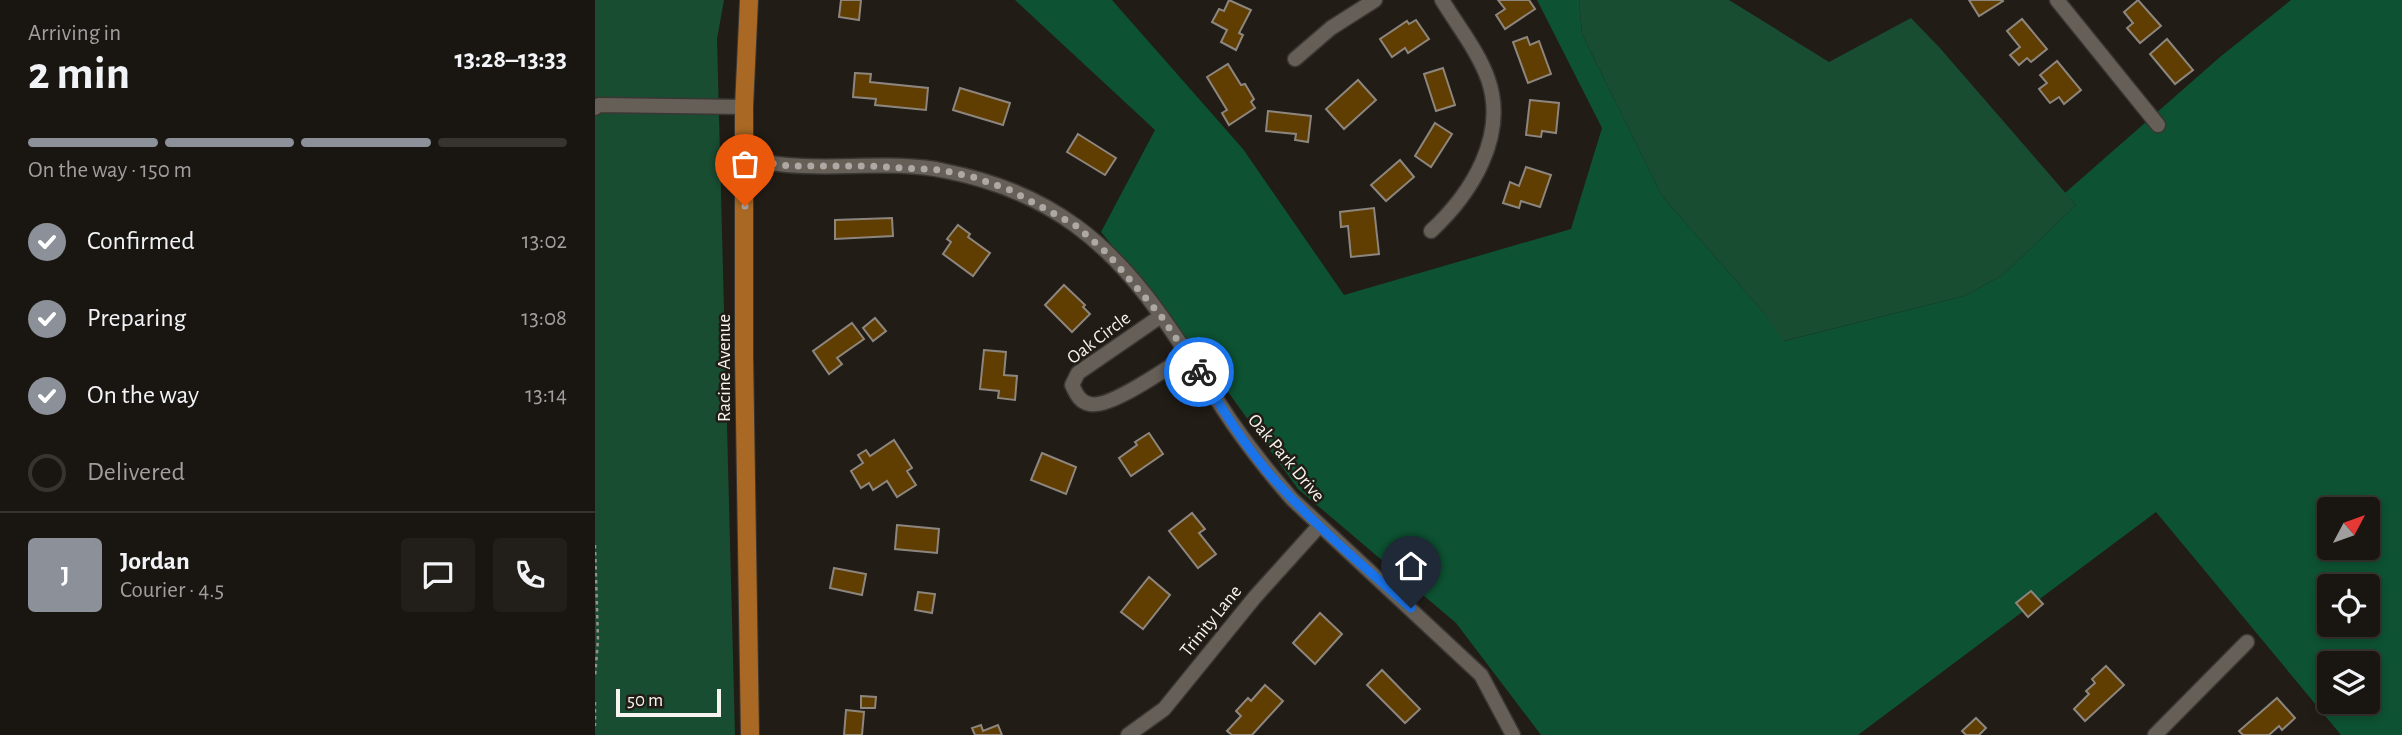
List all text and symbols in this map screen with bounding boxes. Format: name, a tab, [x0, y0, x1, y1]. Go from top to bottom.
text: Arriving in	[28, 22, 121, 45]
text: 13:28–13:33	[454, 46, 567, 72]
text: 2 min	[28, 51, 130, 97]
pin	[715, 134, 775, 206]
icon: bag	[726, 145, 764, 183]
text: On the way · 150 m	[28, 159, 192, 182]
icon: check	[28, 223, 66, 261]
text: Confirmed	[87, 228, 195, 254]
text: 13:02	[522, 230, 567, 253]
icon: check	[28, 300, 66, 338]
text: Preparing	[87, 305, 186, 331]
text: 13:08	[521, 307, 567, 330]
street label: Oak Circle	[1064, 308, 1134, 368]
street label: Racine Avenue	[715, 314, 734, 422]
courier	[1164, 337, 1234, 407]
icon: bike	[1180, 353, 1218, 391]
icon: check	[28, 377, 66, 415]
text: On the way	[87, 382, 199, 408]
text: 13:14	[525, 384, 567, 407]
street label: Oak Park Drive	[1244, 410, 1328, 506]
text: Delivered	[87, 459, 185, 485]
north arrow	[2317, 497, 2380, 560]
map controls	[2317, 497, 2380, 714]
pin	[1381, 536, 1441, 608]
button: chat	[401, 538, 475, 612]
button: phone	[493, 538, 567, 612]
icon: home	[1392, 547, 1430, 585]
text: Jordan	[120, 548, 190, 574]
text: J	[61, 562, 69, 588]
button: locate	[2317, 574, 2380, 637]
text: Courier · 4.5	[120, 579, 224, 602]
street label: Trinity Lane	[1177, 582, 1245, 660]
button: layers	[2317, 651, 2380, 714]
scale bar	[616, 686, 721, 718]
text: 50 m	[627, 691, 663, 710]

